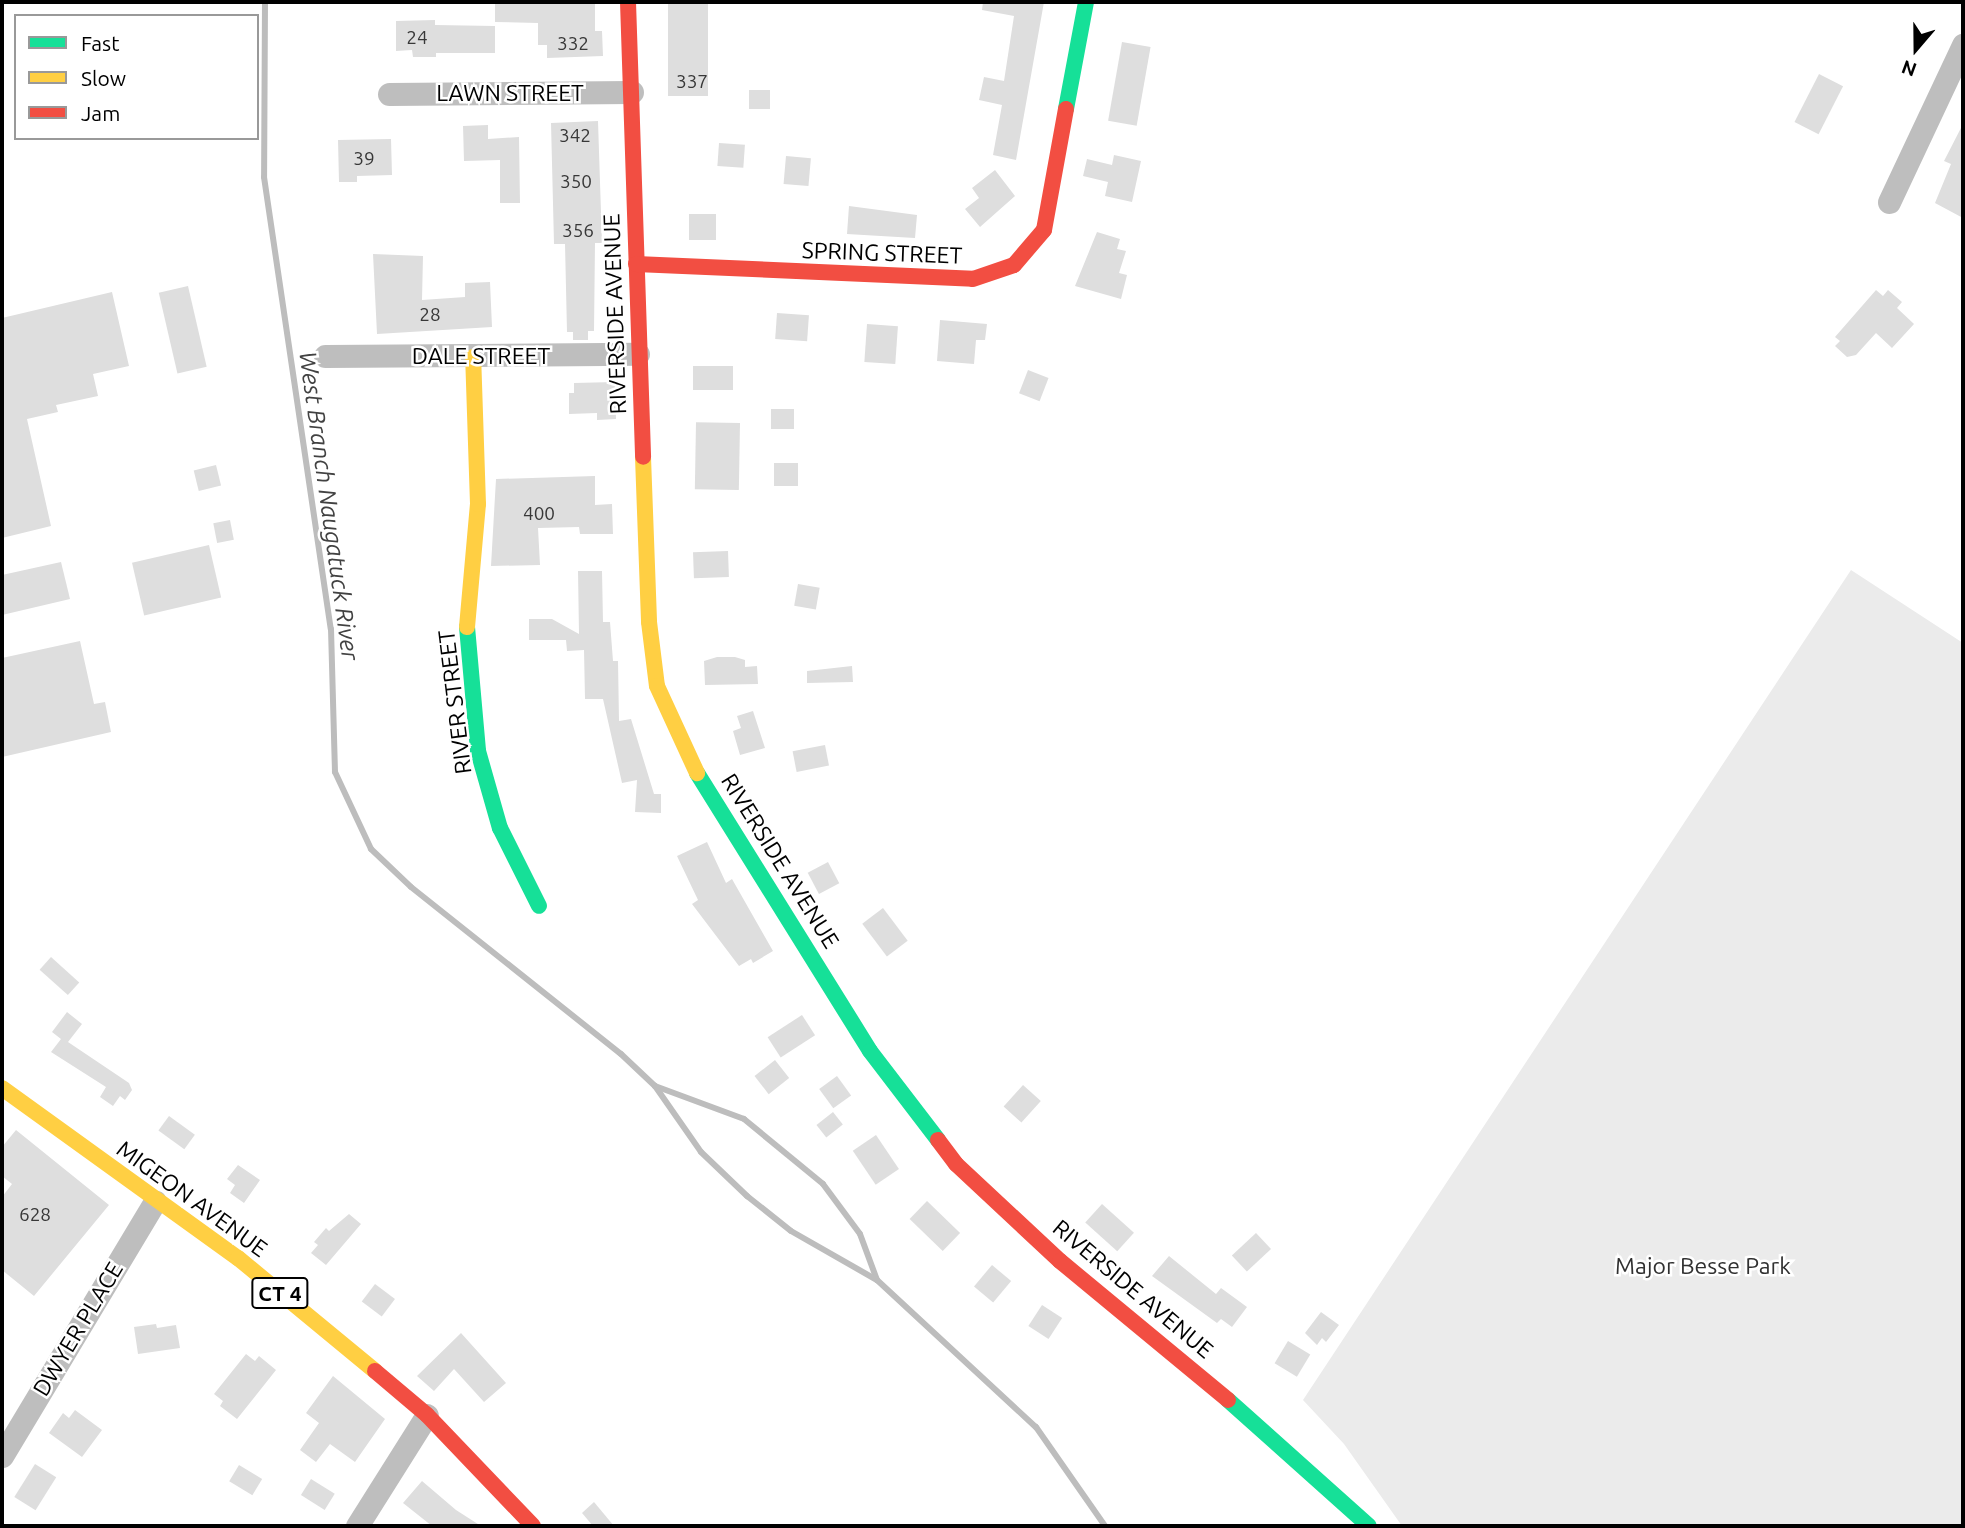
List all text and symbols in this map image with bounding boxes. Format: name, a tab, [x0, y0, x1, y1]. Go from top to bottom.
legend	[14, 14, 259, 140]
north arrow	[1881, 14, 1951, 84]
house number: 24	[406, 27, 428, 49]
text: Fast	[81, 31, 119, 55]
house number: 332	[557, 33, 589, 55]
text: N	[1898, 56, 1919, 81]
text: Slow	[81, 66, 126, 90]
house number: 337	[676, 71, 708, 93]
street label: LAWN STREET	[436, 79, 584, 107]
text: Jam	[81, 101, 120, 125]
house number: 342	[559, 125, 591, 147]
house number: 39	[353, 148, 375, 170]
house number: 350	[560, 171, 592, 193]
street label: RIVERSIDE AVENUE	[598, 213, 632, 415]
house number: 356	[562, 220, 594, 242]
street label: SPRING STREET	[801, 236, 963, 270]
house number: 28	[419, 304, 441, 326]
street label: DALE STREET	[412, 342, 550, 370]
water label: West Branch Naugatuck River	[293, 350, 365, 662]
house number: 400	[523, 503, 555, 525]
street label: RIVER STREET	[432, 628, 478, 776]
street label: RIVERSIDE AVENUE	[715, 769, 845, 953]
street label: MIGEON AVENUE	[111, 1135, 273, 1263]
house number: 628	[19, 1204, 51, 1226]
street label: RIVERSIDE AVENUE	[1047, 1214, 1219, 1364]
park label: Major Besse Park	[1615, 1252, 1791, 1280]
street label: DWYER PLACE	[27, 1257, 129, 1401]
road number: CT 4	[250, 1276, 310, 1310]

